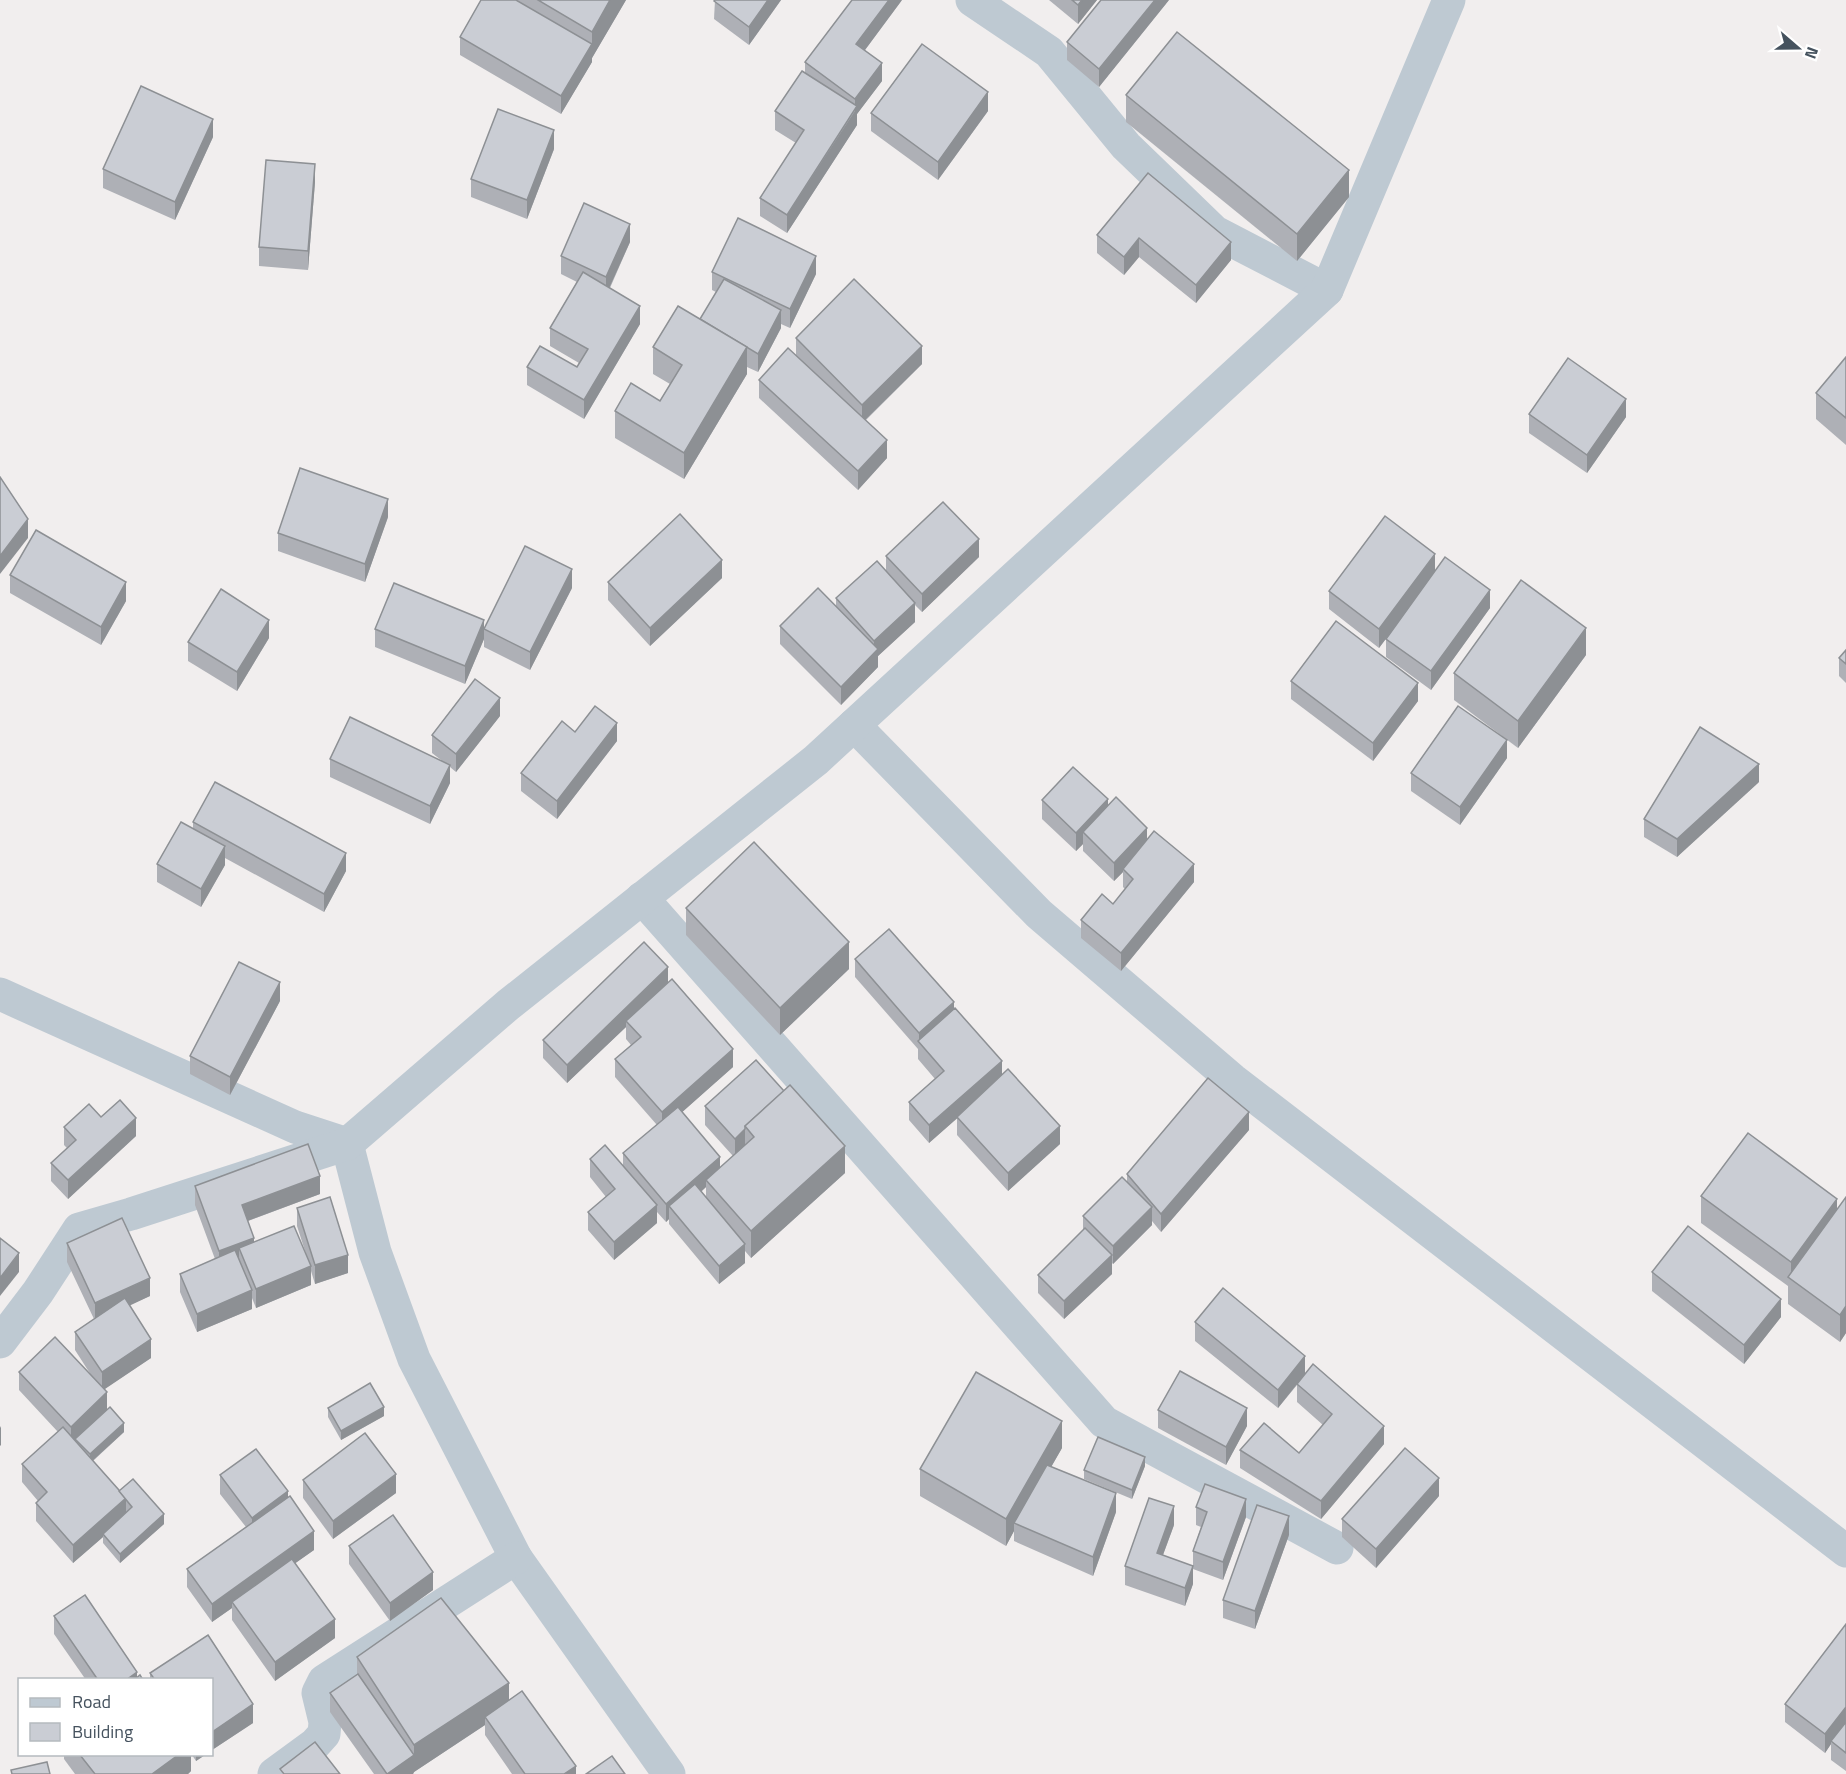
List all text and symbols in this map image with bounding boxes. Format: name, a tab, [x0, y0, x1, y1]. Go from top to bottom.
north arrow	[1768, 18, 1828, 78]
text: N	[1799, 44, 1825, 62]
legend	[18, 1678, 213, 1756]
text: Road	[72, 1688, 111, 1715]
text: Building	[72, 1718, 133, 1745]

